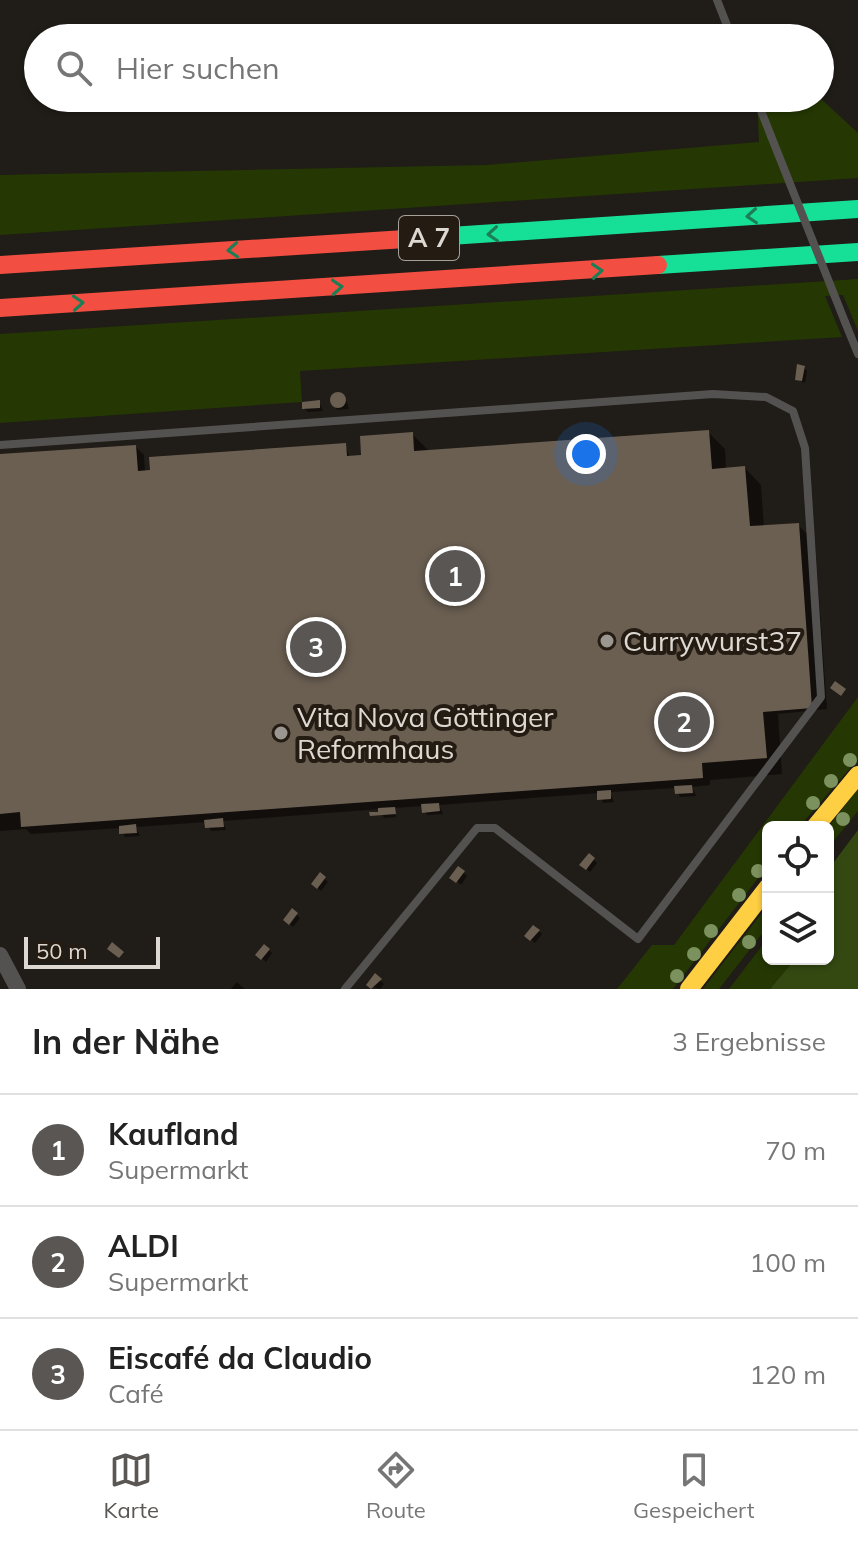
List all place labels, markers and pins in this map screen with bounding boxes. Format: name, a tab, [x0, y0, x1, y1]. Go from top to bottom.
pin: 1	[429, 546, 481, 606]
pin: 3	[290, 617, 342, 677]
place label: Currywurst37	[623, 623, 802, 658]
marker: Currywurst37	[598, 632, 616, 650]
pin: 2	[658, 692, 710, 752]
place label: Vita Nova Göttinger Reformhaus	[297, 699, 554, 766]
marker: Vita Nova Göttinger Reformhaus	[272, 724, 290, 742]

